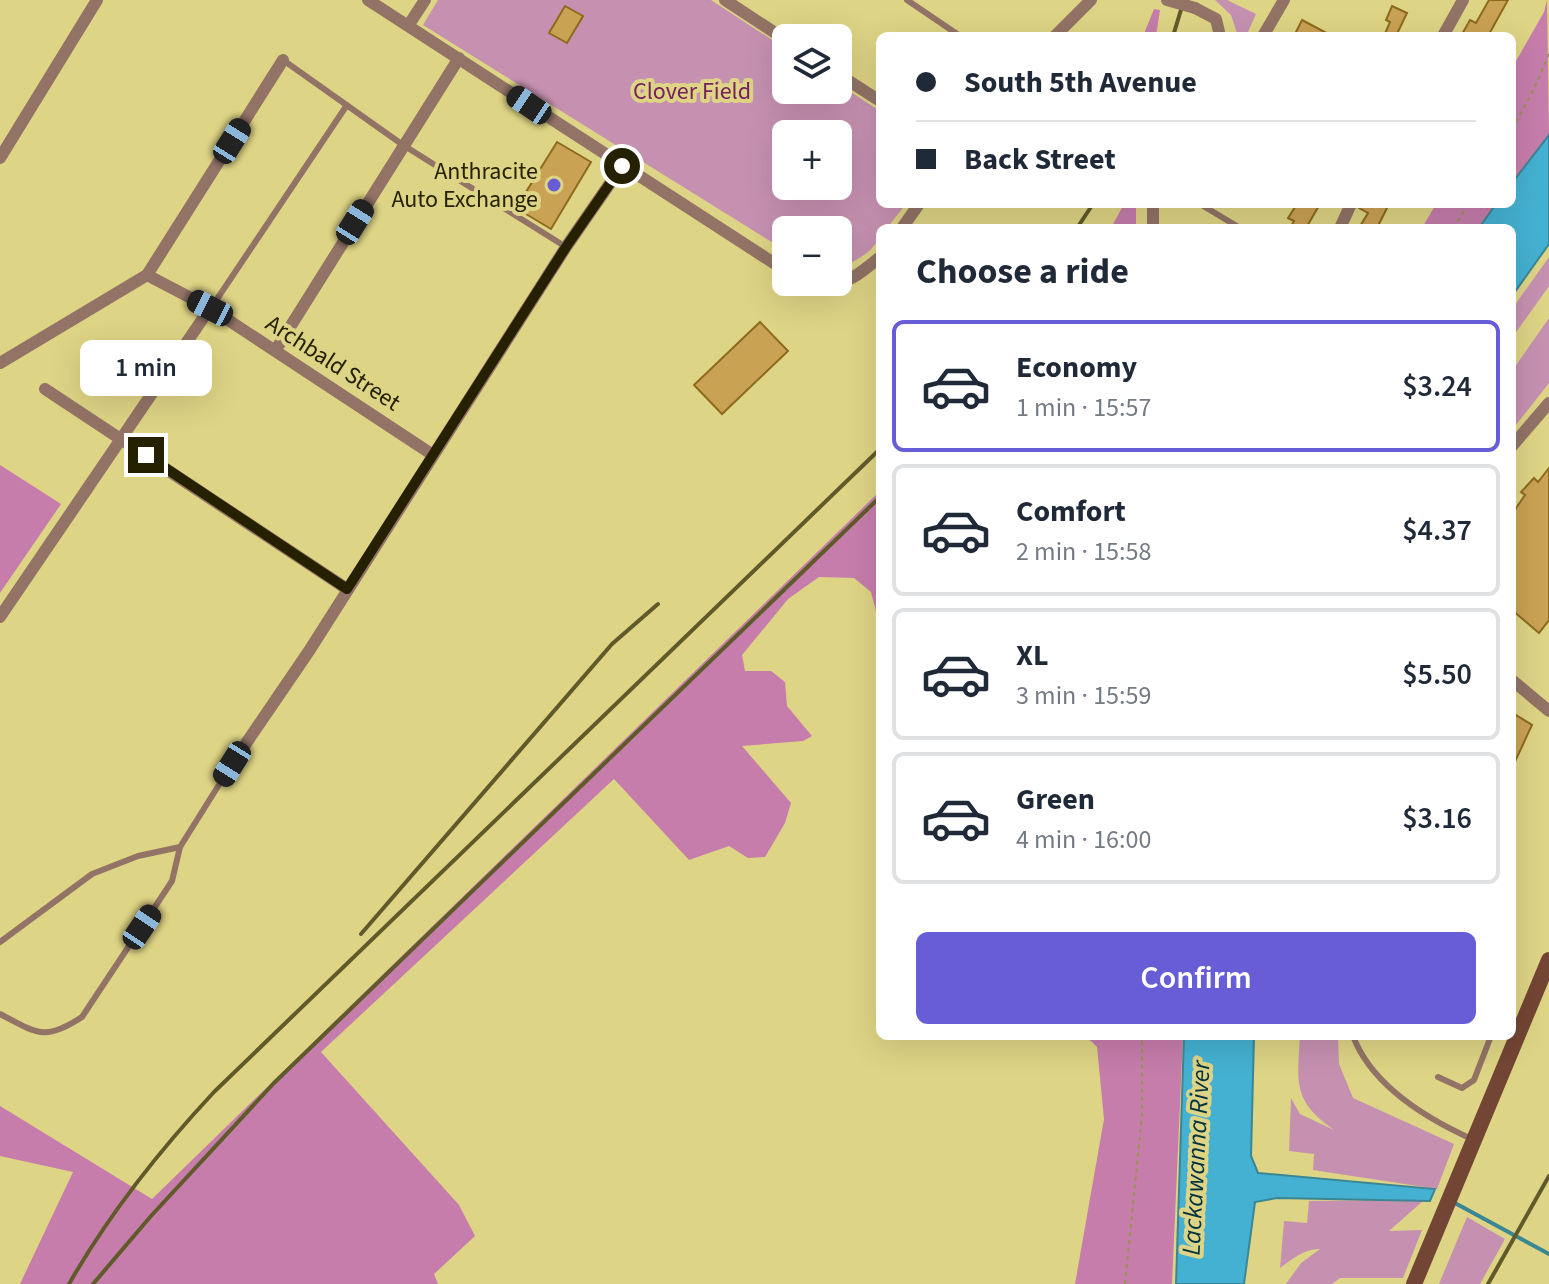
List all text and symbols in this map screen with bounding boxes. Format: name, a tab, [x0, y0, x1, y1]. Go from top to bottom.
map controls	[772, 24, 852, 296]
button: layers	[772, 24, 852, 104]
text: South 5th Avenue	[964, 61, 1197, 104]
park label: Clover Field	[633, 74, 751, 109]
car	[502, 82, 556, 128]
car	[209, 114, 255, 168]
button: +	[772, 120, 852, 200]
text: Back Street	[964, 138, 1116, 181]
route start	[604, 148, 640, 184]
place label: Anthracite Auto Exchange	[391, 154, 538, 217]
marker: Anthracite Auto Exchange	[545, 176, 563, 194]
car	[332, 195, 378, 249]
button: −	[772, 216, 852, 296]
text: Choose a ride	[916, 246, 1129, 297]
car	[183, 286, 237, 330]
street label: Archbald Street	[259, 306, 407, 420]
callout: 1 min	[80, 339, 212, 395]
text: Economy	[1016, 346, 1137, 389]
text: 1 min	[115, 349, 177, 386]
icon: car	[920, 350, 992, 422]
text: $3.24	[1402, 365, 1472, 408]
text: 1 min · 15:57	[1016, 389, 1151, 426]
route end	[128, 437, 164, 473]
text: Comfort	[1016, 490, 1126, 533]
icon: car	[920, 494, 992, 566]
text: $4.37	[1402, 509, 1472, 552]
text: 2 min · 15:58	[1016, 533, 1151, 570]
text: XL	[1016, 634, 1049, 677]
icon: car	[920, 638, 992, 710]
text: $5.50	[1402, 653, 1472, 696]
text: 3 min · 15:59	[1016, 677, 1151, 714]
car	[209, 737, 255, 791]
text: Green	[1016, 778, 1095, 821]
icon: car	[920, 782, 992, 854]
text: $3.16	[1402, 797, 1472, 840]
text: 4 min · 16:00	[1016, 821, 1151, 858]
car	[119, 900, 165, 954]
button: Confirm	[916, 932, 1476, 1024]
water label: Lackawanna River	[1172, 1059, 1220, 1256]

